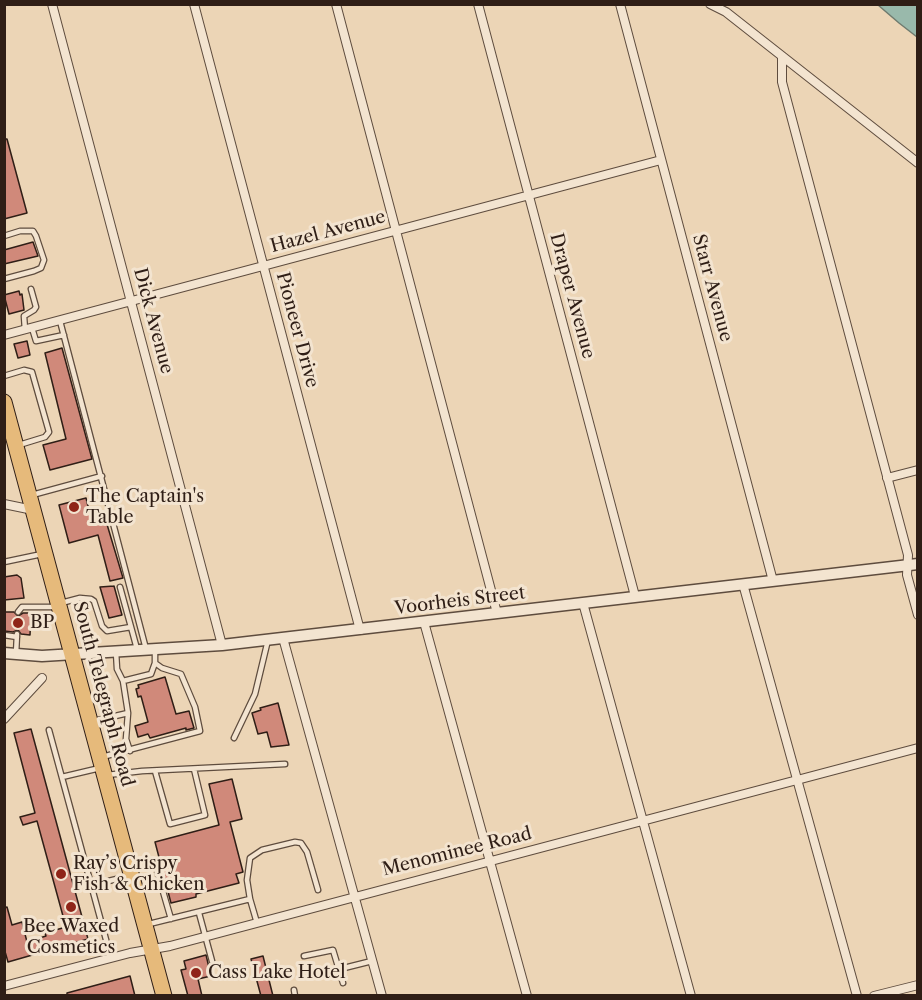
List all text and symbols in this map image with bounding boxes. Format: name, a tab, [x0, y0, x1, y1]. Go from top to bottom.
street label: Hazel Avenue	[268, 206, 388, 258]
street label: Draper Avenue	[545, 231, 599, 361]
street label: Starr Avenue	[687, 232, 737, 344]
street label: Dick Avenue	[129, 266, 177, 376]
street label: Pioneer Drive	[271, 270, 323, 390]
place label: The Captain's Table	[86, 486, 204, 528]
marker: The Captain's Table	[67, 500, 81, 514]
street label: Voorheis Street	[393, 582, 527, 620]
street label: South Telegraph Road	[68, 599, 138, 789]
place label: BP	[30, 612, 54, 634]
marker: BP	[11, 616, 25, 630]
street label: Menominee Road	[380, 823, 534, 881]
place label: Ray’s Crispy Fish & Chicken	[73, 853, 204, 896]
marker: Ray’s Crispy Fish & Chicken	[54, 867, 68, 881]
marker: Bee Waxed Cosmetics	[64, 900, 78, 914]
place label: Bee Waxed Cosmetics	[23, 916, 119, 958]
place label: Cass Lake Hotel	[208, 962, 346, 984]
marker: Cass Lake Hotel	[189, 966, 203, 980]

